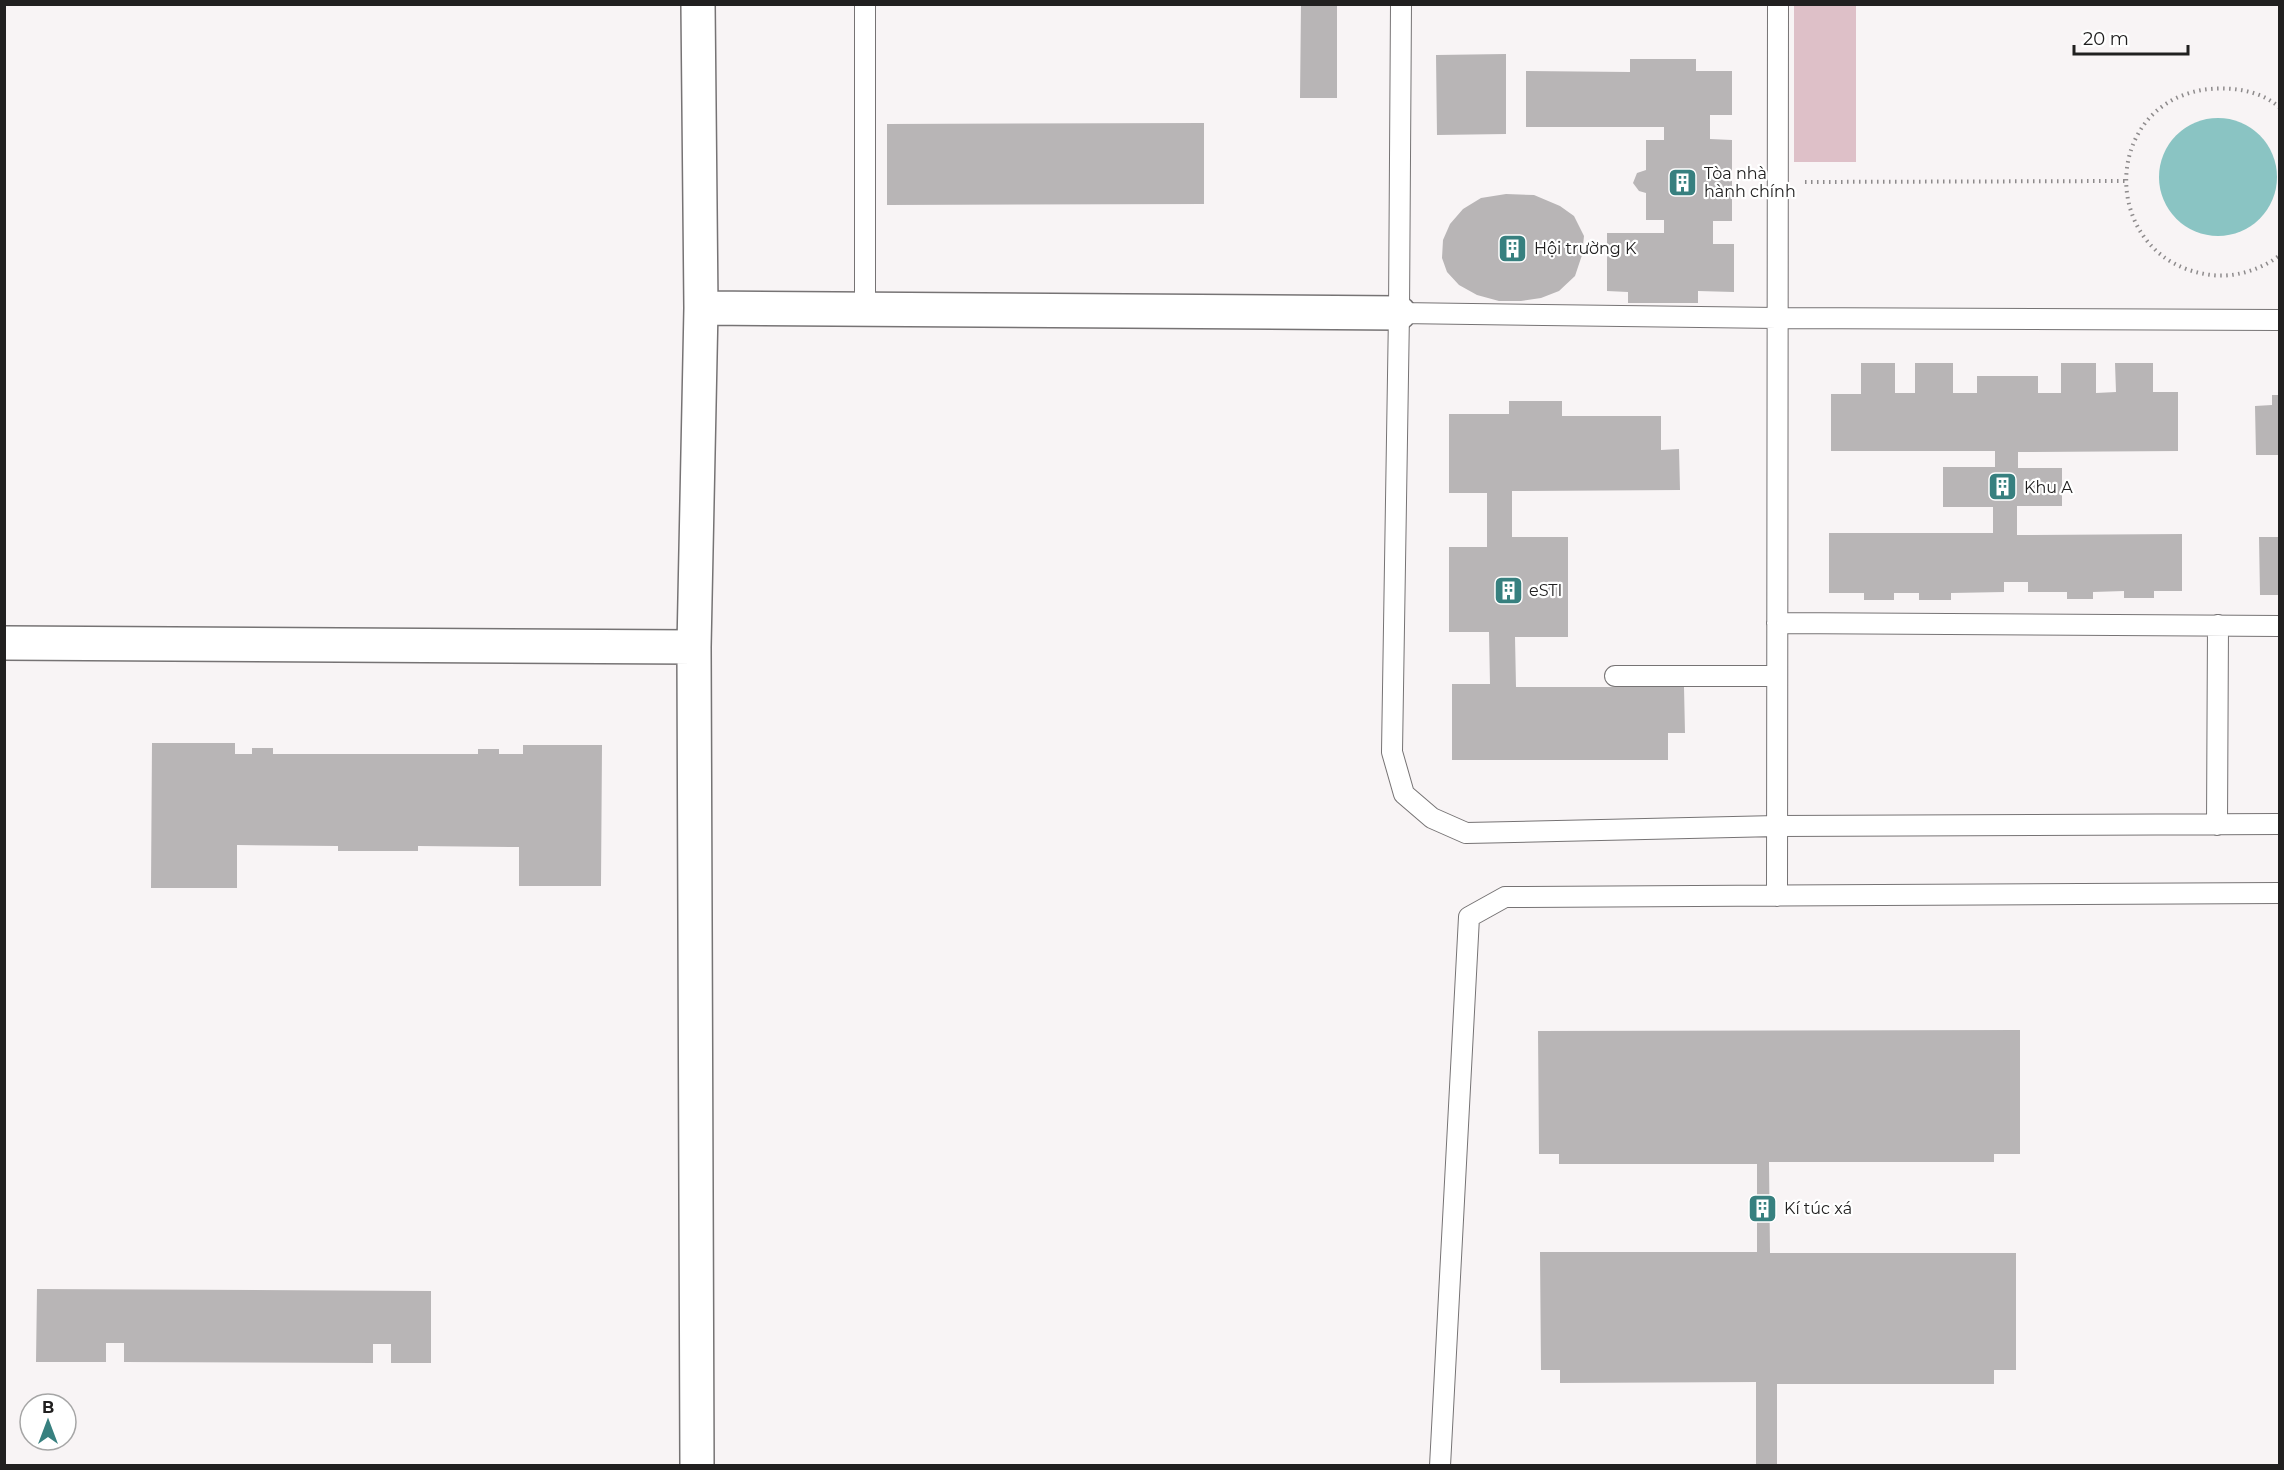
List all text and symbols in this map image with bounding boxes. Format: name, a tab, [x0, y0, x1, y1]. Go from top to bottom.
scale bar	[2074, 18, 2188, 56]
text: 20 m	[2083, 28, 2129, 50]
place label: Tòa nhà hành chính	[1704, 164, 1796, 201]
building icon: Tòa nhà hành chính	[1667, 166, 1699, 198]
building icon: Hội trường K	[1497, 232, 1529, 264]
place label: Hội trường K	[1534, 239, 1637, 258]
building icon: Khu A	[1987, 471, 2019, 503]
place label: Khu A	[2024, 478, 2073, 497]
building icon: eSTI	[1492, 574, 1524, 606]
place label: eSTI	[1529, 581, 1562, 600]
building icon: Kí túc xá	[1747, 1192, 1779, 1224]
place label: Kí túc xá	[1784, 1199, 1852, 1218]
north arrow	[18, 1392, 78, 1452]
text: B	[42, 1398, 54, 1417]

